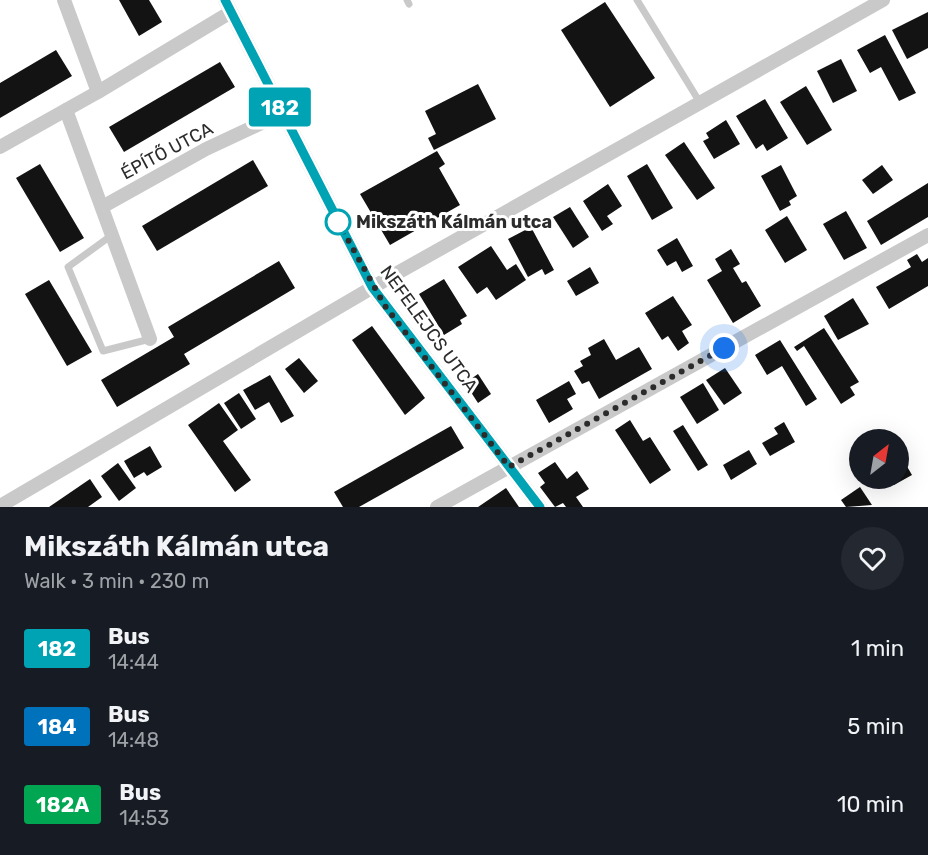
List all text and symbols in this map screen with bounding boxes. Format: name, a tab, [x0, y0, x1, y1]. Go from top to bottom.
line badge: 182	[246, 88, 314, 126]
text: 182	[261, 95, 299, 120]
street label: ÉPÍTŐ UTCA	[117, 118, 217, 184]
marker: Mikszáth Kálmán utca	[325, 209, 351, 235]
place label: Mikszáth Kálmán utca	[356, 211, 552, 233]
street label: NEFELEJCS UTCA	[376, 261, 482, 397]
your location	[709, 333, 739, 363]
north arrow	[849, 429, 909, 489]
map controls	[849, 429, 909, 489]
button: heart	[841, 527, 904, 590]
text: Mikszáth Kálmán utca	[24, 530, 329, 563]
text: Walk · 3 min · 230 m	[24, 569, 209, 593]
text: Bus	[108, 623, 150, 650]
text: 1 min	[851, 635, 904, 662]
text: 182	[38, 636, 76, 661]
text: 14:44	[108, 650, 159, 674]
text: Bus	[108, 701, 150, 728]
text: 5 min	[847, 713, 904, 740]
text: 184	[38, 714, 77, 739]
text: 14:48	[108, 728, 159, 752]
text: Bus	[119, 779, 161, 806]
text: 10 min	[837, 791, 904, 818]
text: 182A	[36, 792, 89, 817]
text: 14:53	[119, 806, 169, 830]

